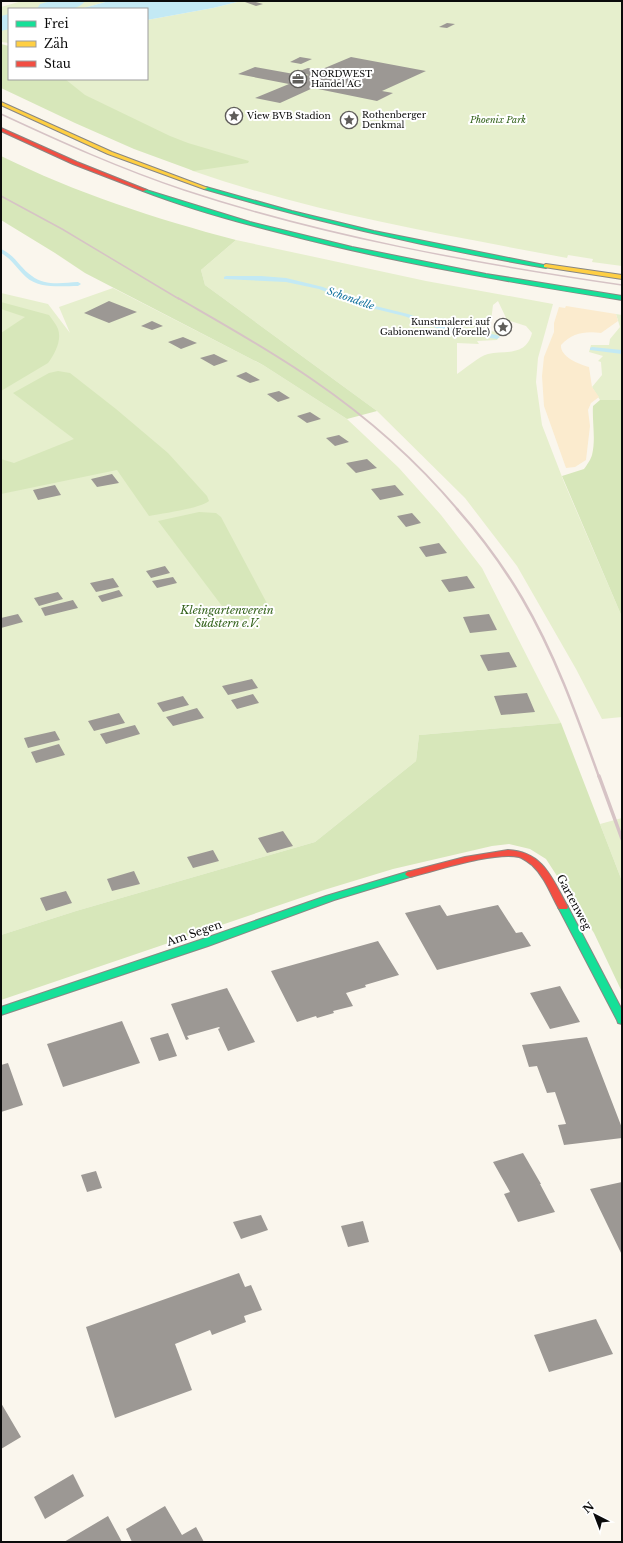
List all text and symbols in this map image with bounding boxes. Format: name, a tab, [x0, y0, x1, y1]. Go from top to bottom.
legend	[8, 8, 148, 80]
text: Frei	[44, 16, 69, 31]
text: Zäh	[44, 36, 68, 51]
text: Stau	[44, 56, 71, 71]
place label: NORDWEST Handel AG	[311, 68, 373, 89]
office icon: NORDWEST Handel AG	[288, 69, 308, 89]
place icon: View BVB Stadion	[224, 106, 244, 126]
place label: Rothenberger Denkmal	[362, 109, 427, 130]
place label: View BVB Stadion	[246, 110, 331, 121]
place icon: Rothenberger Denkmal	[339, 110, 359, 130]
park label: Phoenix Park	[469, 114, 526, 125]
water label: Schondelle	[326, 284, 376, 313]
place label: Kunstmalerei auf Gabionenwand (Forelle)	[380, 316, 491, 337]
place icon: Kunstmalerei auf Gabionenwand (Forelle)	[493, 317, 513, 337]
park label: Kleingartenverein Südstern e.V.	[179, 603, 274, 630]
street label: Gartenweg	[554, 872, 595, 932]
street label: Am Segen	[164, 917, 224, 949]
north arrow	[575, 1495, 615, 1535]
text: N	[580, 1498, 597, 1516]

